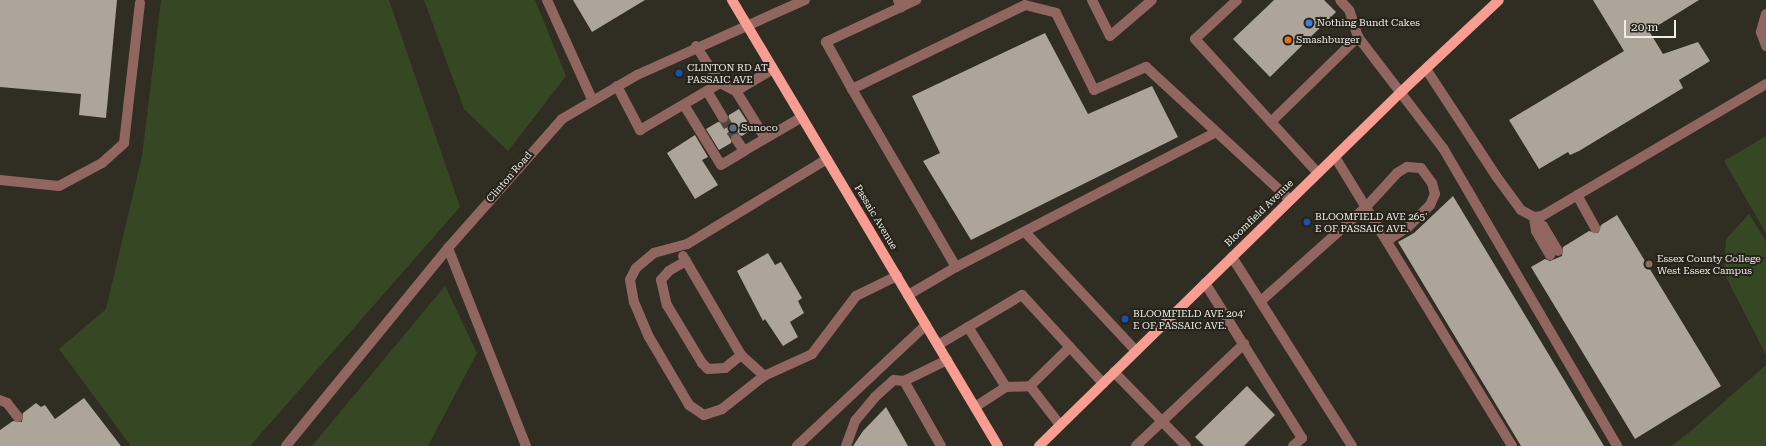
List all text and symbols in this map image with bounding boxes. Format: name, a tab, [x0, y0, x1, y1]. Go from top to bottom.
scale bar	[1626, 12, 1678, 38]
place label: Nothing Bundt Cakes	[1317, 17, 1420, 29]
marker: Nothing Bundt Cakes	[1304, 18, 1314, 28]
text: 20 m	[1631, 20, 1658, 34]
place label: Smashburger	[1296, 34, 1360, 46]
marker: Smashburger	[1283, 35, 1293, 45]
place label: CLINTON RD AT PASSAIC AVE	[687, 61, 768, 84]
marker: CLINTON RD AT PASSAIC AVE	[674, 68, 684, 78]
place label: Sunoco	[741, 122, 778, 134]
marker: Sunoco	[728, 123, 738, 133]
street label: Clinton Road	[484, 149, 534, 205]
street label: Bloomfield Avenue	[1222, 177, 1296, 249]
street label: Passaic Avenue	[852, 182, 900, 252]
place label: BLOOMFIELD AVE 265' E OF PASSAIC AVE.	[1315, 210, 1427, 234]
marker: BLOOMFIELD AVE 265' E OF PASSAIC AVE.	[1302, 217, 1312, 227]
place label: Essex County College West Essex Campus	[1657, 252, 1761, 276]
marker: Essex County College West Essex Campus	[1644, 259, 1654, 269]
place label: BLOOMFIELD AVE 204' E OF PASSAIC AVE.	[1133, 307, 1245, 330]
marker: BLOOMFIELD AVE 204' E OF PASSAIC AVE.	[1120, 314, 1130, 324]

